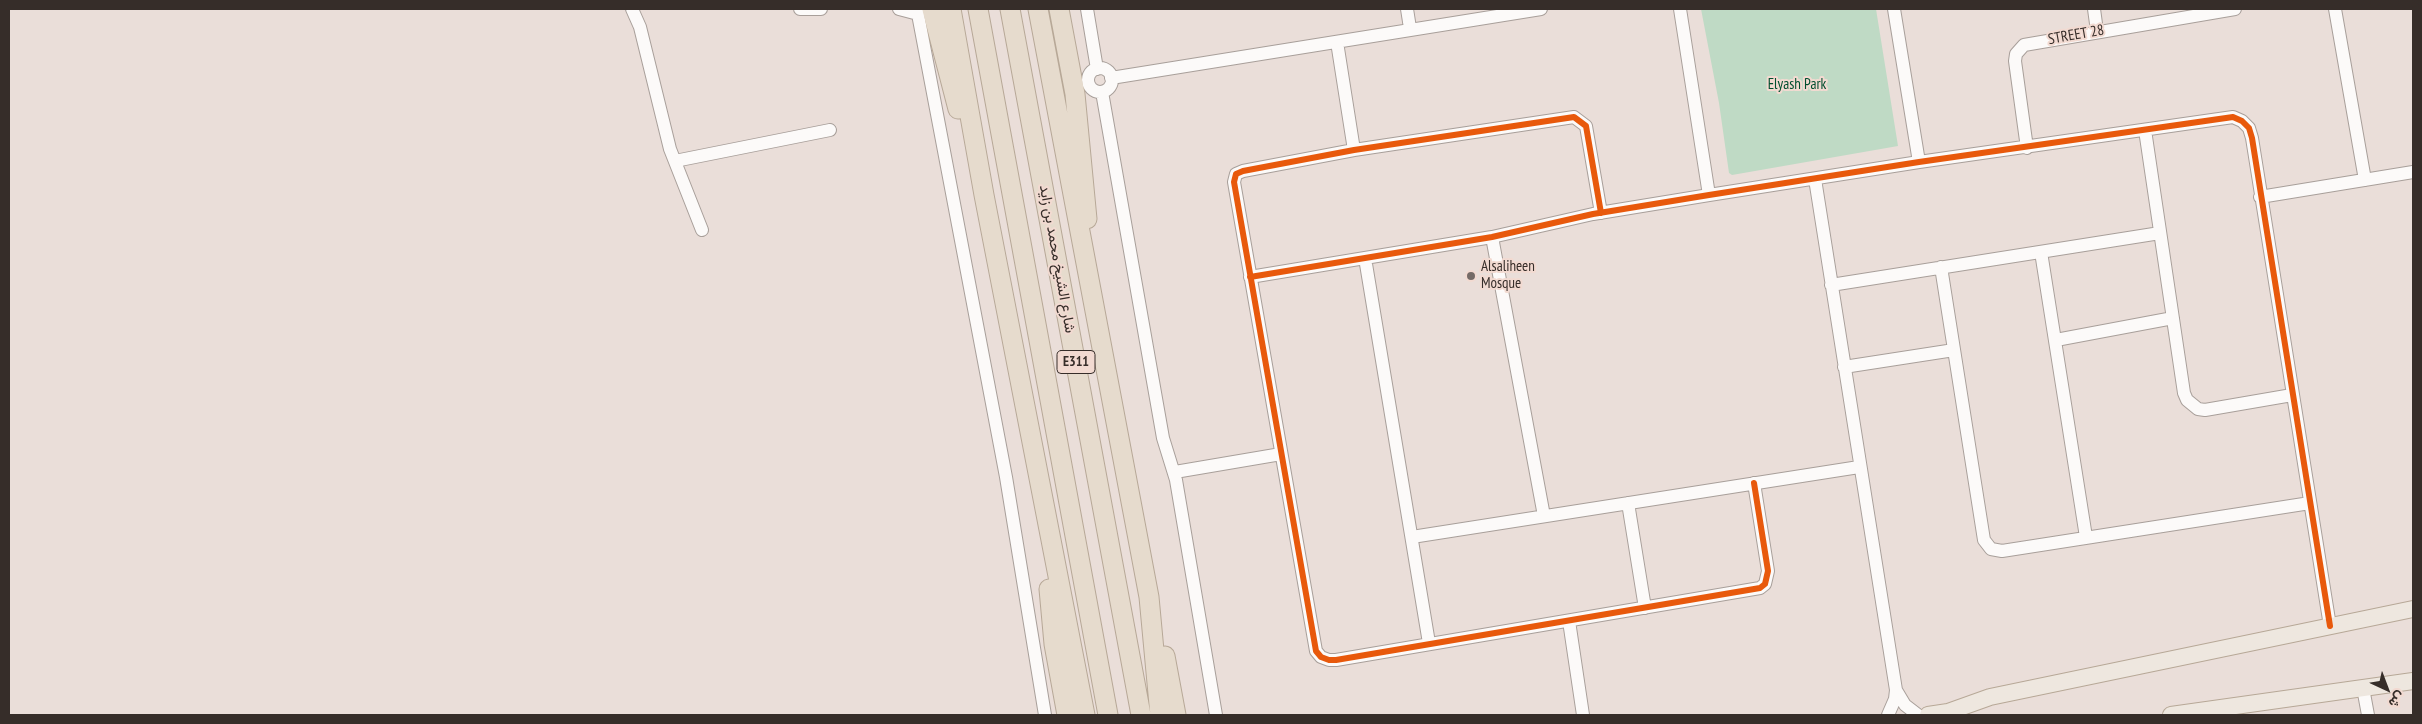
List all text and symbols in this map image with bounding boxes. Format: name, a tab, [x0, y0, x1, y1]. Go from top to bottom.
street label: STREET 28	[2047, 21, 2105, 49]
park label: Elyash Park	[1768, 76, 1826, 94]
street label: شارع الشيخ محمد بن زايد	[1035, 183, 1079, 335]
place label: Alsaliheen Mosque	[1481, 258, 1535, 293]
marker: Alsaliheen Mosque	[1465, 270, 1477, 282]
road number: E311	[1057, 351, 1095, 374]
north arrow	[2362, 664, 2412, 714]
text: ش	[2385, 688, 2410, 712]

